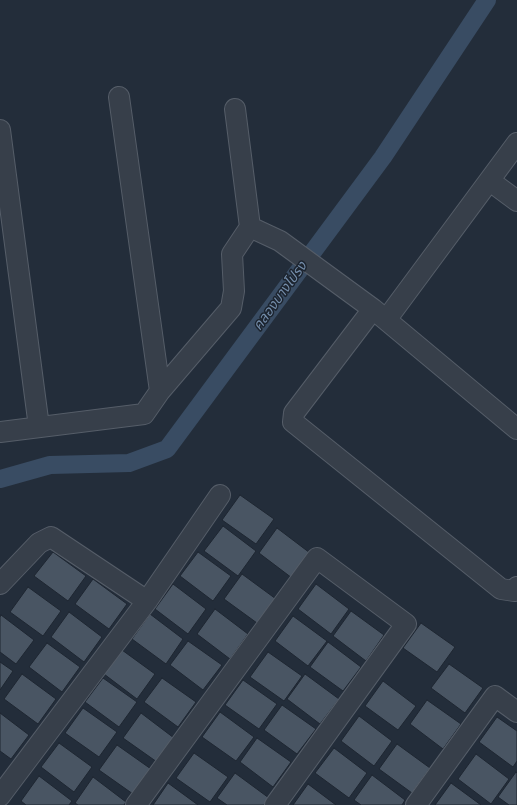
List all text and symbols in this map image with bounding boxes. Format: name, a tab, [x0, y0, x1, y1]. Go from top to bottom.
water label: คลองบางโปรง	[249, 258, 311, 334]

